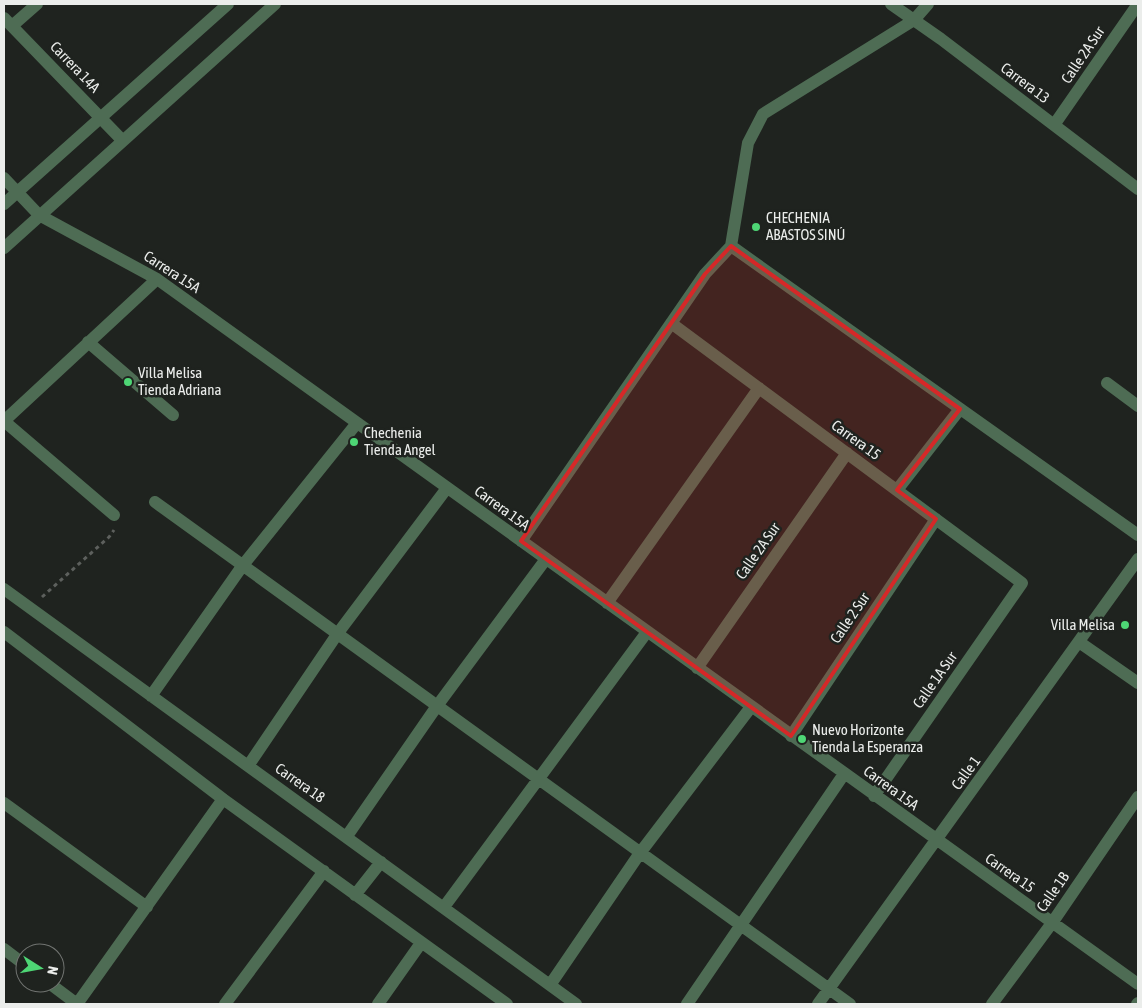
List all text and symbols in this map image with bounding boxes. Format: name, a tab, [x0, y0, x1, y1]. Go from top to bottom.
street label: Calle 2A Sur	[1057, 23, 1108, 86]
street label: Carrera 14A	[47, 38, 104, 96]
street label: Carrera 13	[998, 59, 1053, 106]
place label: CHECHENIA ABASTOS SINÚ	[766, 209, 845, 243]
marker: CHECHENIA ABASTOS SINÚ	[750, 221, 762, 233]
street label: Carrera 15A	[141, 247, 204, 296]
place label: Villa Melisa Tienda Adriana	[138, 364, 222, 398]
marker: Villa Melisa Tienda Adriana	[122, 376, 134, 388]
street label: Carrera 15	[828, 416, 884, 463]
place label: Chechenia Tienda Angel	[364, 424, 436, 458]
marker: Chechenia Tienda Angel	[348, 436, 360, 448]
street label: Carrera 15A	[471, 482, 534, 534]
street label: Calle 2A Sur	[732, 519, 783, 582]
street label: Calle 2 Sur	[826, 589, 873, 646]
place label: Villa Melisa	[1051, 616, 1115, 633]
marker: Villa Melisa	[1119, 619, 1131, 631]
street label: Calle 1A Sur	[909, 648, 960, 711]
place label: Nuevo Horizonte Tienda La Esperanza	[812, 721, 923, 755]
marker: Nuevo Horizonte Tienda La Esperanza	[796, 733, 808, 745]
street label: Calle 1	[948, 753, 983, 793]
street label: Carrera 18	[272, 759, 328, 806]
street label: Carrera 15A	[860, 762, 923, 814]
street label: Carrera 15	[982, 849, 1038, 896]
street label: Calle 1B	[1033, 869, 1072, 915]
north arrow	[15, 943, 65, 993]
text: N	[44, 965, 61, 976]

